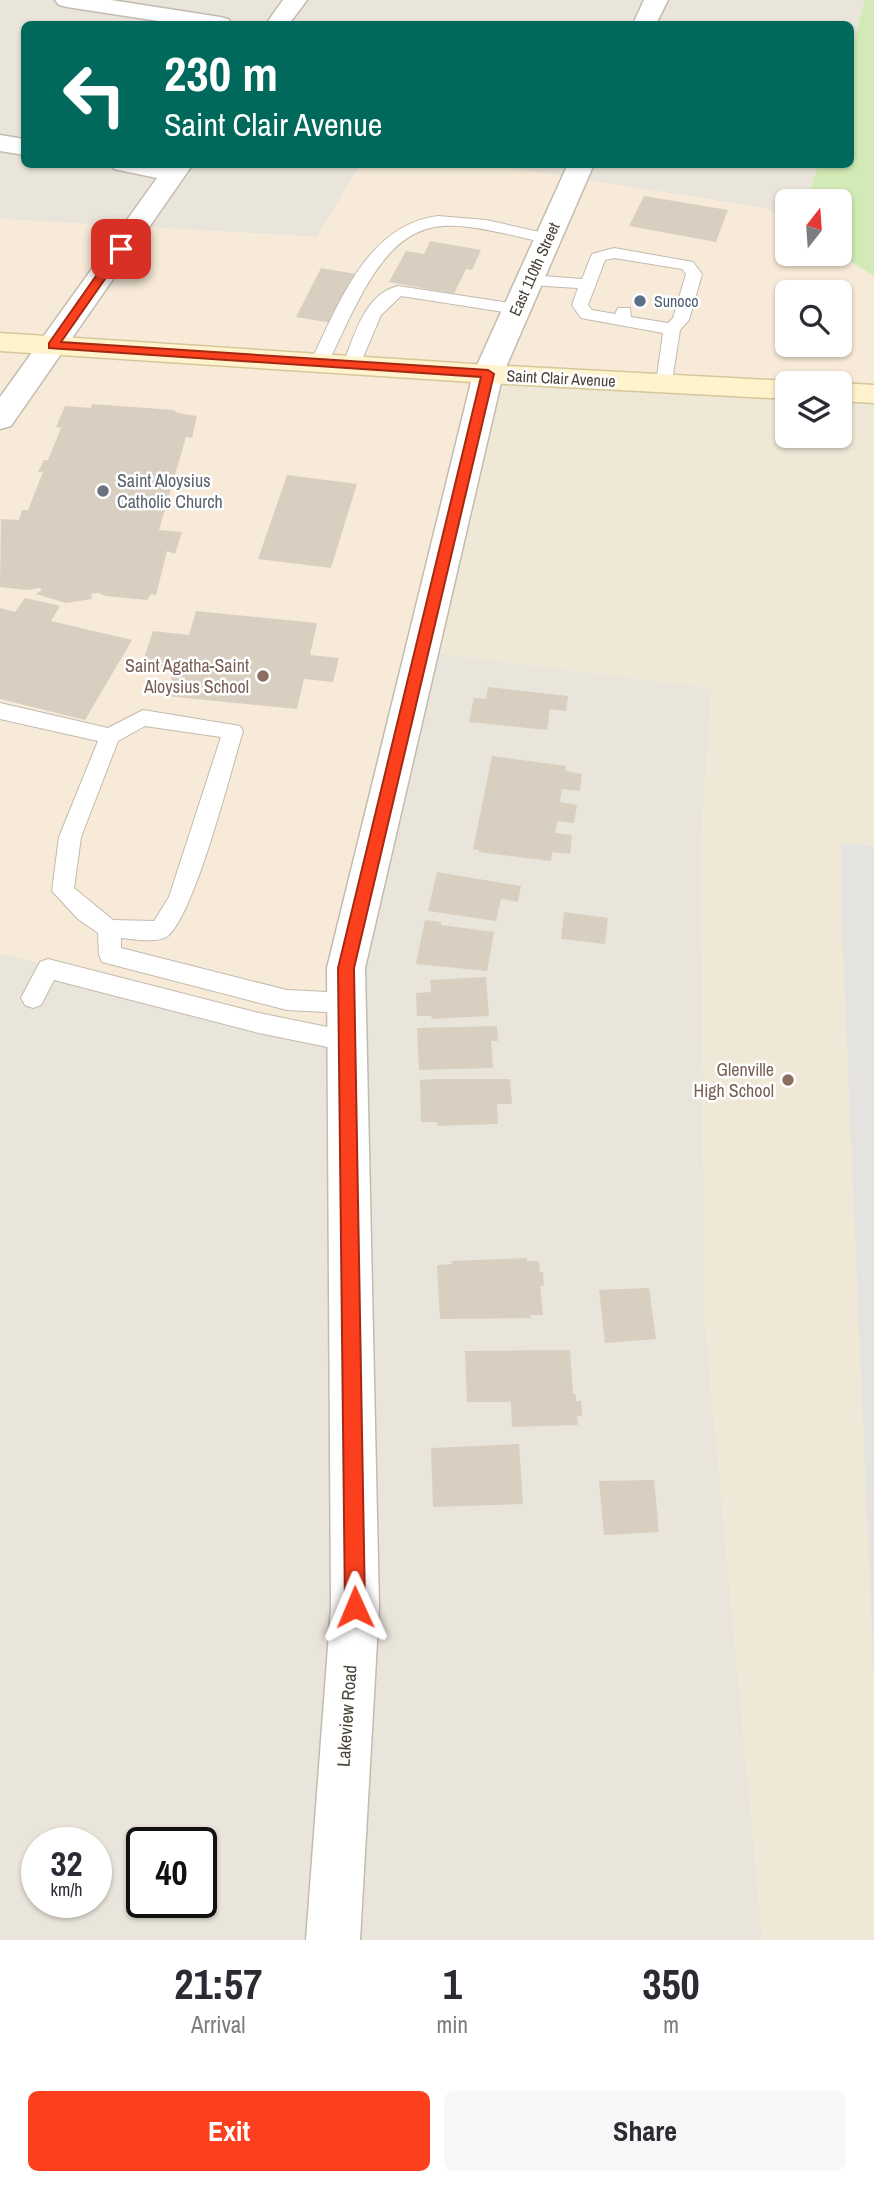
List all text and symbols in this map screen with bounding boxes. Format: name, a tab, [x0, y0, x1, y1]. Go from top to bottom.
text: 230 m	[164, 40, 278, 106]
icon: left	[49, 49, 140, 140]
text: Saint Clair Avenue	[164, 103, 382, 146]
north arrow	[775, 189, 852, 266]
map controls	[775, 189, 852, 448]
street label: East 110th Street	[504, 218, 565, 319]
pin	[91, 219, 151, 279]
icon: arrive	[102, 230, 140, 268]
button: search	[775, 280, 852, 357]
place label: Sunoco	[654, 290, 699, 312]
marker: Sunoco	[632, 293, 648, 309]
street label: Saint Clair Avenue	[506, 364, 616, 392]
button: layers	[775, 371, 852, 448]
place label: Saint Aloysius Catholic Church	[117, 468, 223, 514]
marker: Saint Aloysius Catholic Church	[95, 483, 111, 499]
place label: Saint Agatha-Saint Aloysius School	[125, 653, 249, 699]
marker: Saint Agatha-Saint Aloysius School	[255, 668, 271, 684]
place label: Glenville High School	[694, 1057, 774, 1103]
marker: Glenville High School	[780, 1072, 796, 1088]
position arrow	[318, 1570, 392, 1644]
street label: Lakeview Road	[330, 1664, 363, 1768]
speed limit sign: 40	[126, 1827, 217, 1918]
text: 32	[51, 1840, 82, 1887]
text: km/h	[51, 1877, 83, 1902]
text: 21:57	[174, 1956, 262, 2012]
text: 1	[443, 1956, 462, 2012]
text: 350	[642, 1956, 700, 2012]
text: Arrival	[191, 2009, 246, 2040]
text: min	[437, 2009, 468, 2040]
text: m	[663, 2009, 679, 2040]
button: Exit	[28, 2091, 430, 2171]
button: Share	[444, 2091, 846, 2171]

